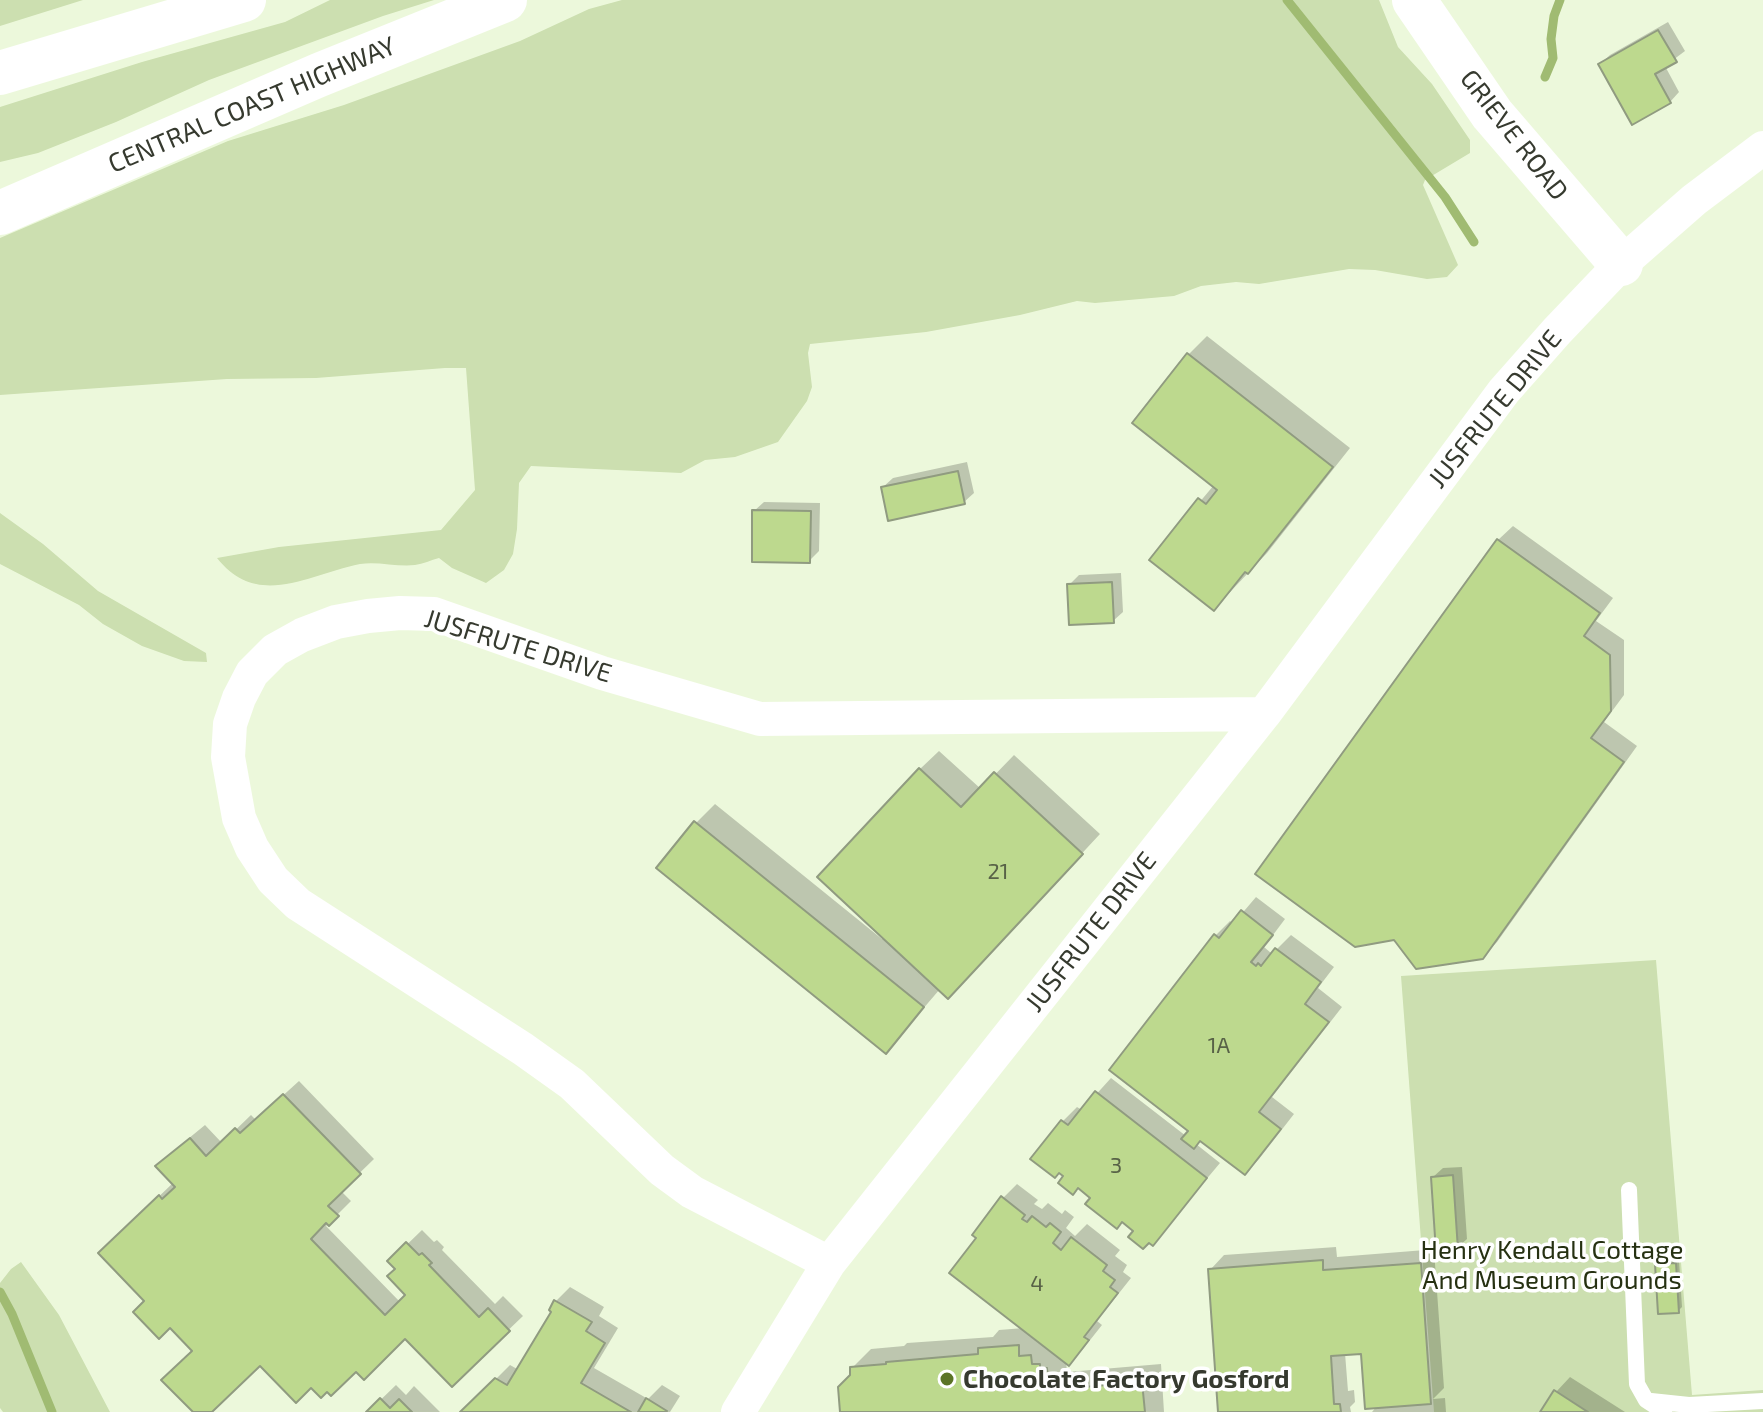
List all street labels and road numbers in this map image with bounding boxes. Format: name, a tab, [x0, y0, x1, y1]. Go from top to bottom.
street label: CENTRAL COAST HIGHWAY	[104, 30, 400, 180]
street label: GRIEVE ROAD	[1453, 64, 1575, 206]
street label: JUSFRUTE DRIVE	[1422, 324, 1568, 494]
street label: JUSFRUTE DRIVE	[421, 603, 615, 689]
street label: JUSFRUTE DRIVE	[1019, 846, 1163, 1018]

